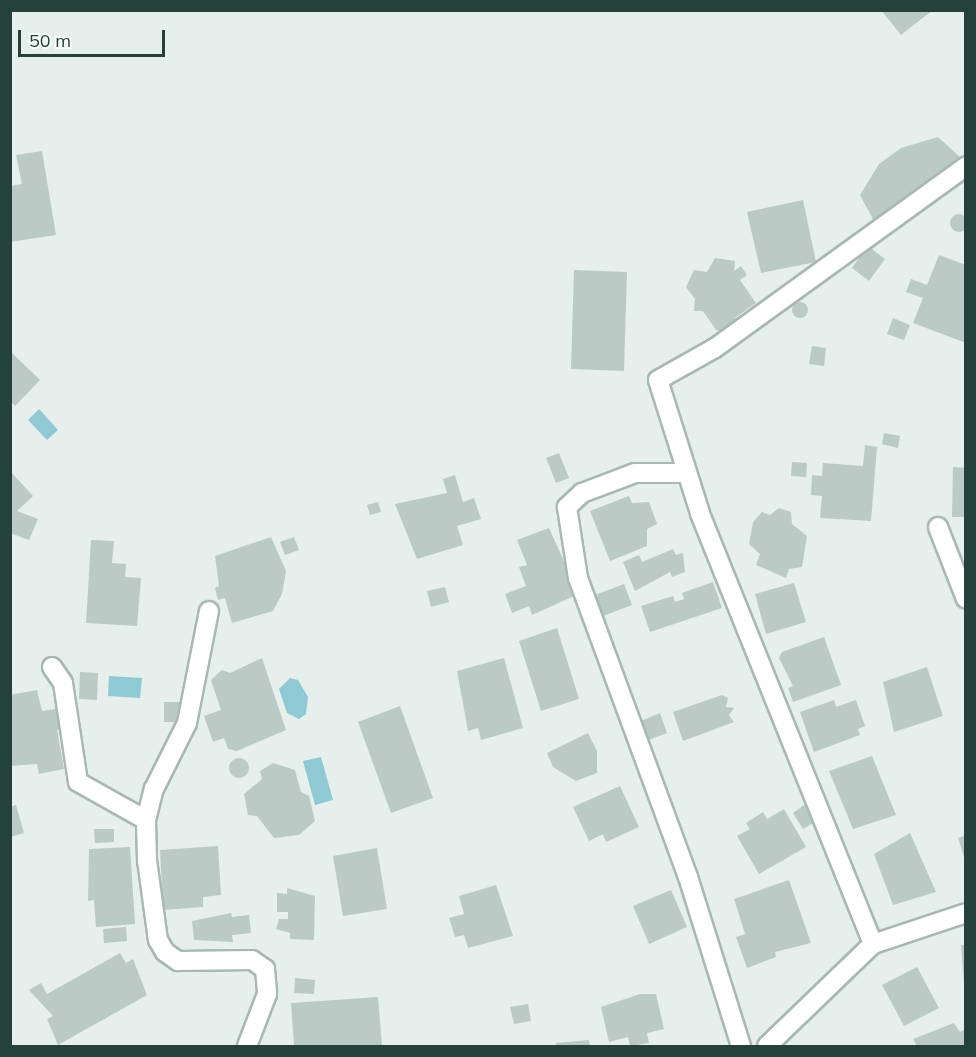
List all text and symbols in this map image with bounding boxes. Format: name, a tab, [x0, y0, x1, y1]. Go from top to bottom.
scale bar	[21, 18, 168, 56]
text: 50 m	[29, 29, 71, 52]

